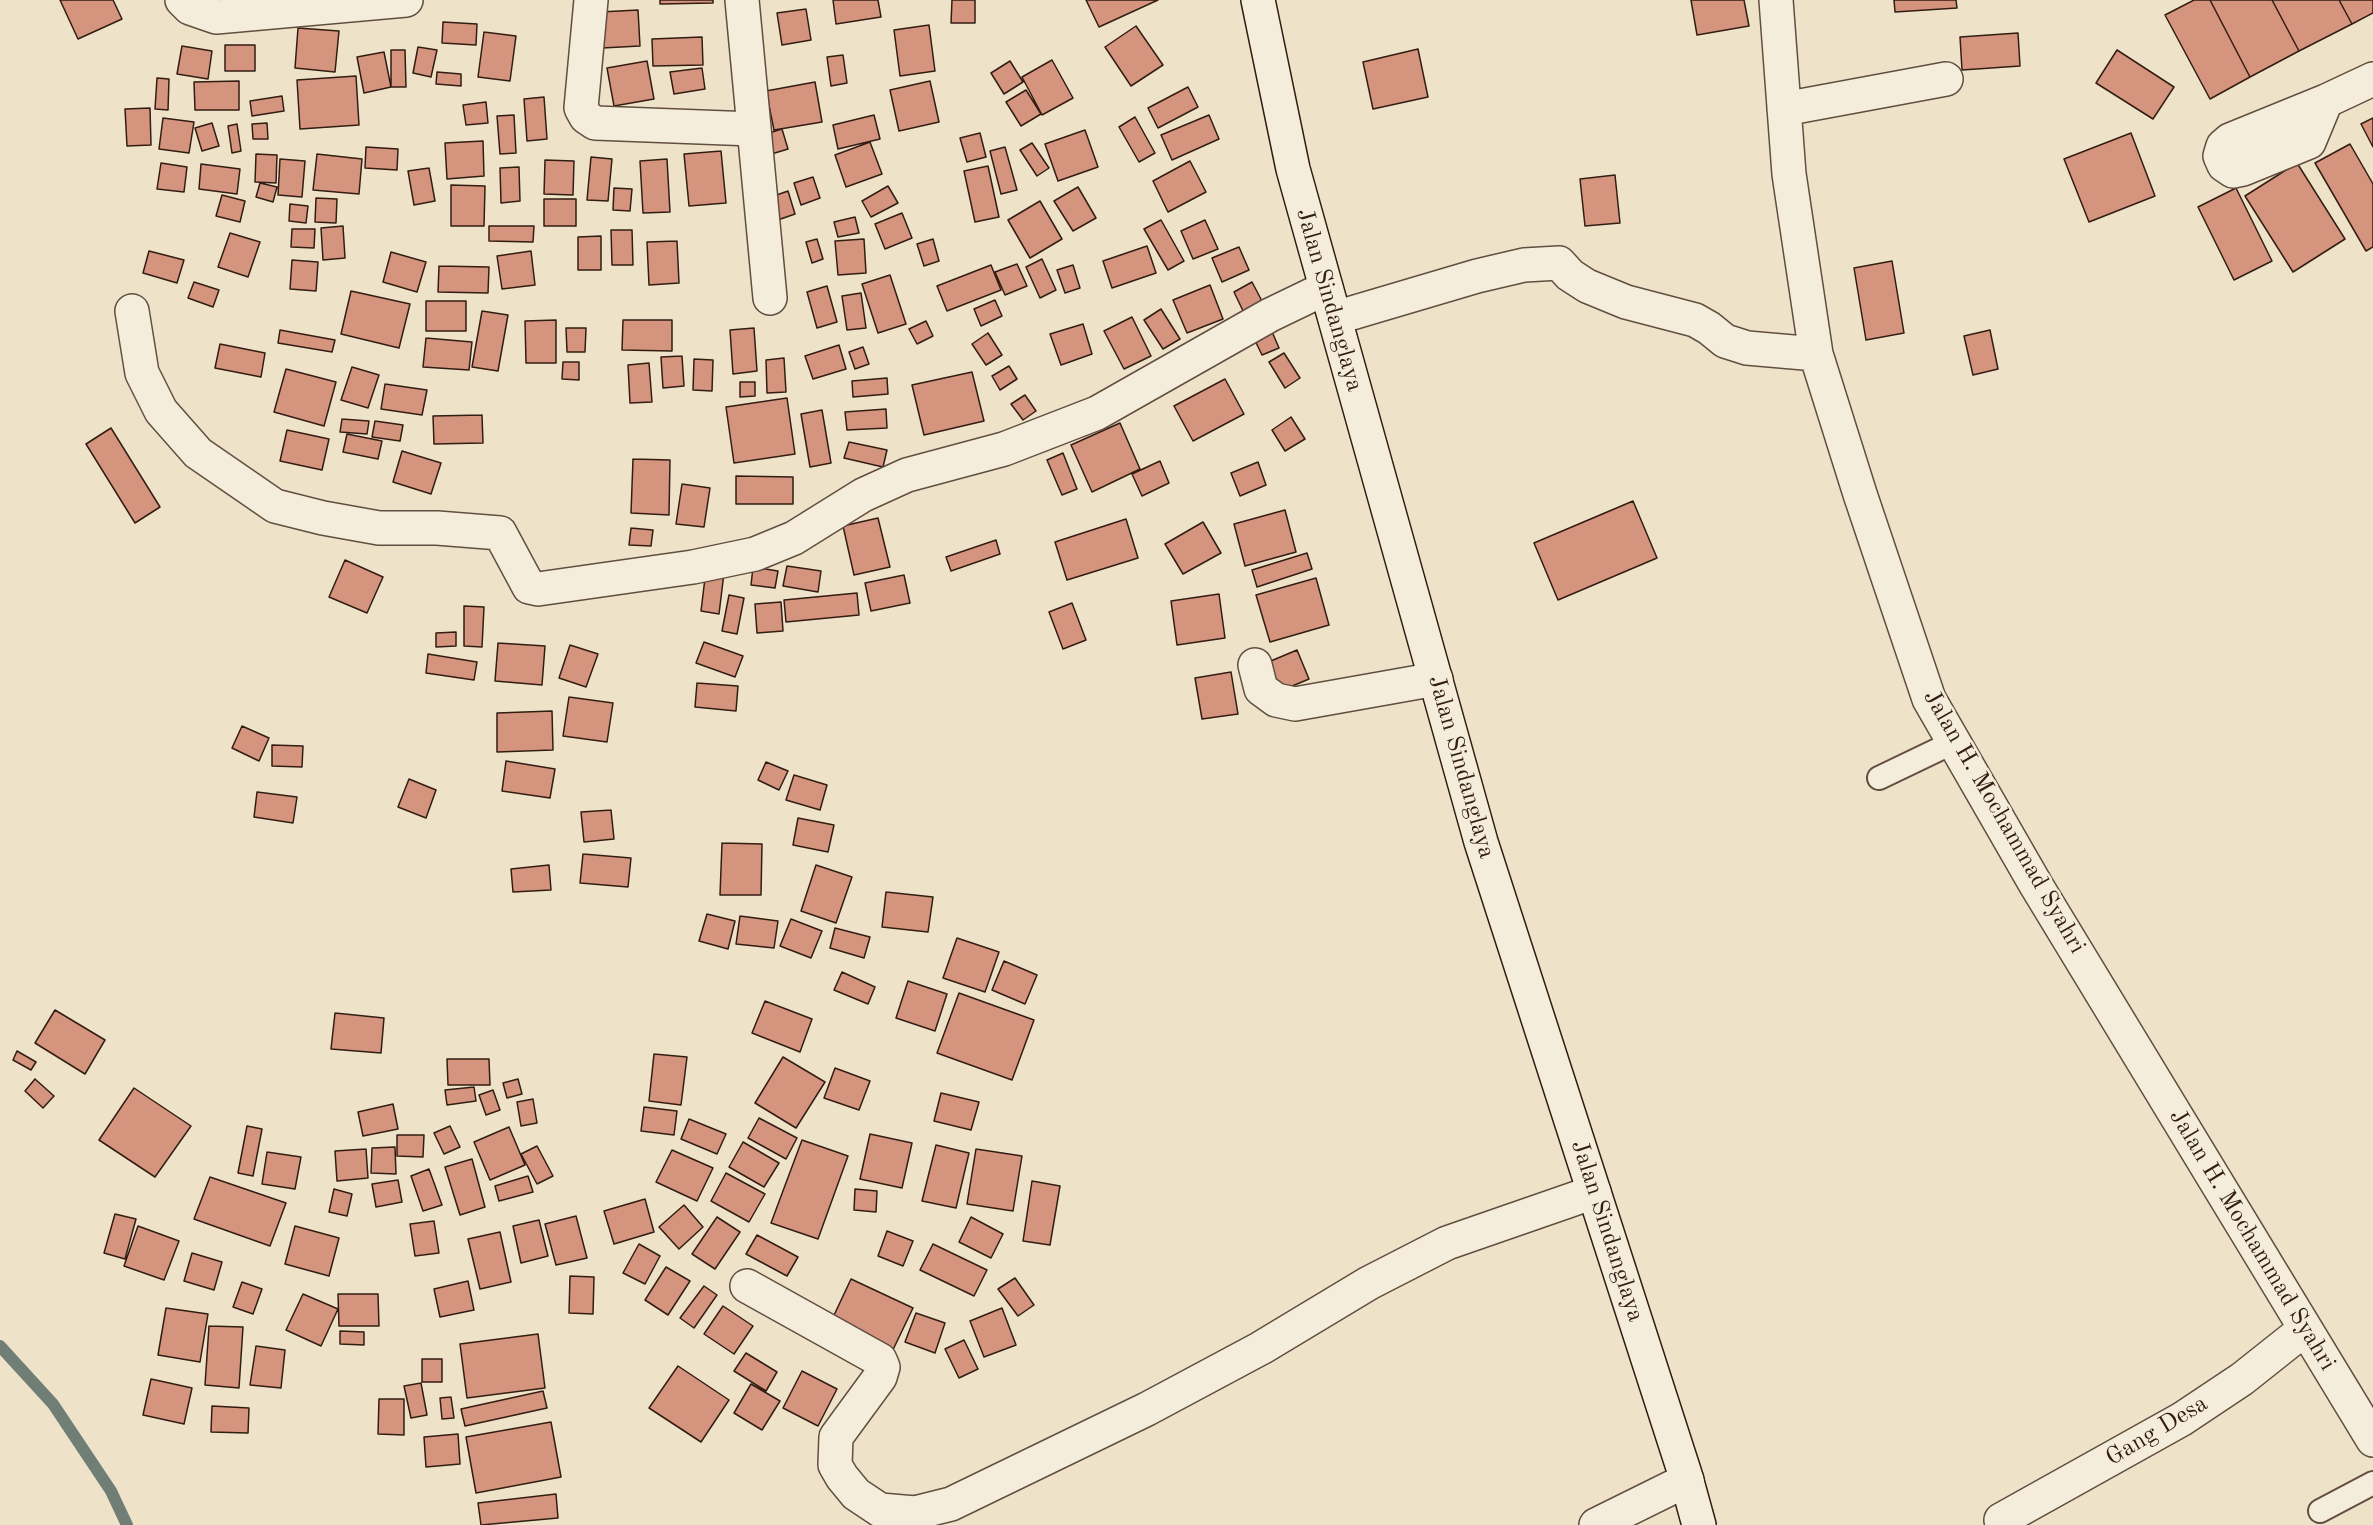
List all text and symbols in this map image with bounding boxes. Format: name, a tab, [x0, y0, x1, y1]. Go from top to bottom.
street label: Jalan Sindanglaya	[1289, 205, 1369, 395]
street label: Jalan Sindanglaya	[1421, 672, 1501, 862]
street label: Jalan H. Mochammad Syahri	[1917, 685, 2091, 959]
street label: Jalan H. Mochammad Syahri	[2162, 1104, 2342, 1376]
street label: Jalan Sindanglaya	[1564, 1137, 1650, 1325]
street label: Gang Desa	[2101, 1389, 2213, 1473]

